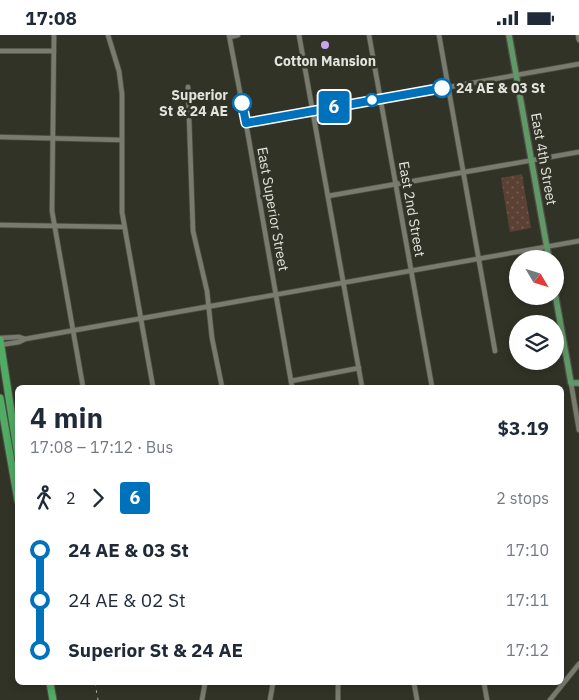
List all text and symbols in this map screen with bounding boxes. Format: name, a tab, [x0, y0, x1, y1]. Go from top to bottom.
text: 17:08	[25, 6, 77, 30]
marker: Cotton Mansion	[319, 39, 331, 51]
place label: Cotton Mansion	[274, 52, 376, 70]
marker: 24 AE & 03 St	[432, 78, 452, 98]
place label: 24 AE & 03 St	[456, 79, 545, 97]
place label: Superior St & 24 AE	[159, 86, 228, 120]
line badge: 6	[318, 91, 350, 123]
marker: Superior St & 24 AE	[232, 93, 252, 113]
unlabelled marker	[365, 93, 379, 107]
text: 6	[329, 95, 339, 118]
street label: East 4th Street	[527, 111, 561, 207]
street label: East Superior Street	[253, 145, 293, 273]
street label: East 2nd Street	[395, 160, 429, 258]
north arrow	[509, 250, 564, 305]
map controls	[509, 250, 564, 370]
button: layers	[509, 315, 564, 370]
text: 4 min	[30, 399, 103, 436]
text: $3.19	[497, 416, 549, 440]
text: 17:08 – 17:12 · Bus	[30, 437, 173, 457]
icon: walk	[30, 484, 58, 512]
icon: forward	[84, 484, 112, 512]
text: 6	[130, 486, 140, 509]
text: 2	[66, 488, 76, 508]
text: 2 stops	[496, 488, 549, 508]
text: 24 AE & 03 St	[68, 538, 189, 562]
text: 17:10	[506, 540, 549, 560]
text: 24 AE & 02 St	[68, 588, 186, 612]
text: 17:11	[506, 590, 549, 610]
text: Superior St & 24 AE	[68, 638, 243, 662]
text: 17:12	[506, 640, 549, 660]

